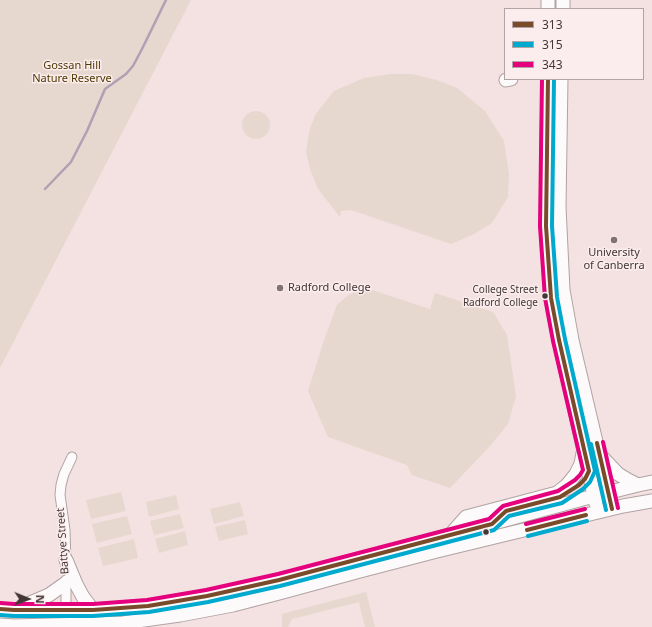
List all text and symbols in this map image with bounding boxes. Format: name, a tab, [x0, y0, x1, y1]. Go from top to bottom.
legend	[504, 8, 644, 80]
text: 313	[542, 16, 563, 33]
text: 315	[542, 36, 563, 53]
text: 343	[542, 56, 563, 73]
park label: Gossan Hill Nature Reserve	[32, 59, 112, 85]
marker: University of Canberra	[609, 235, 619, 245]
place label: University of Canberra	[583, 246, 645, 272]
place label: Radford College	[288, 281, 371, 295]
marker: Radford College	[275, 283, 285, 293]
place label: College Street Radford College	[463, 284, 538, 308]
marker: College Street Radford College	[540, 291, 550, 301]
street label: Battye Street	[54, 507, 72, 575]
unlabelled marker	[481, 527, 491, 537]
north arrow	[8, 579, 48, 619]
text: N	[33, 595, 48, 604]

